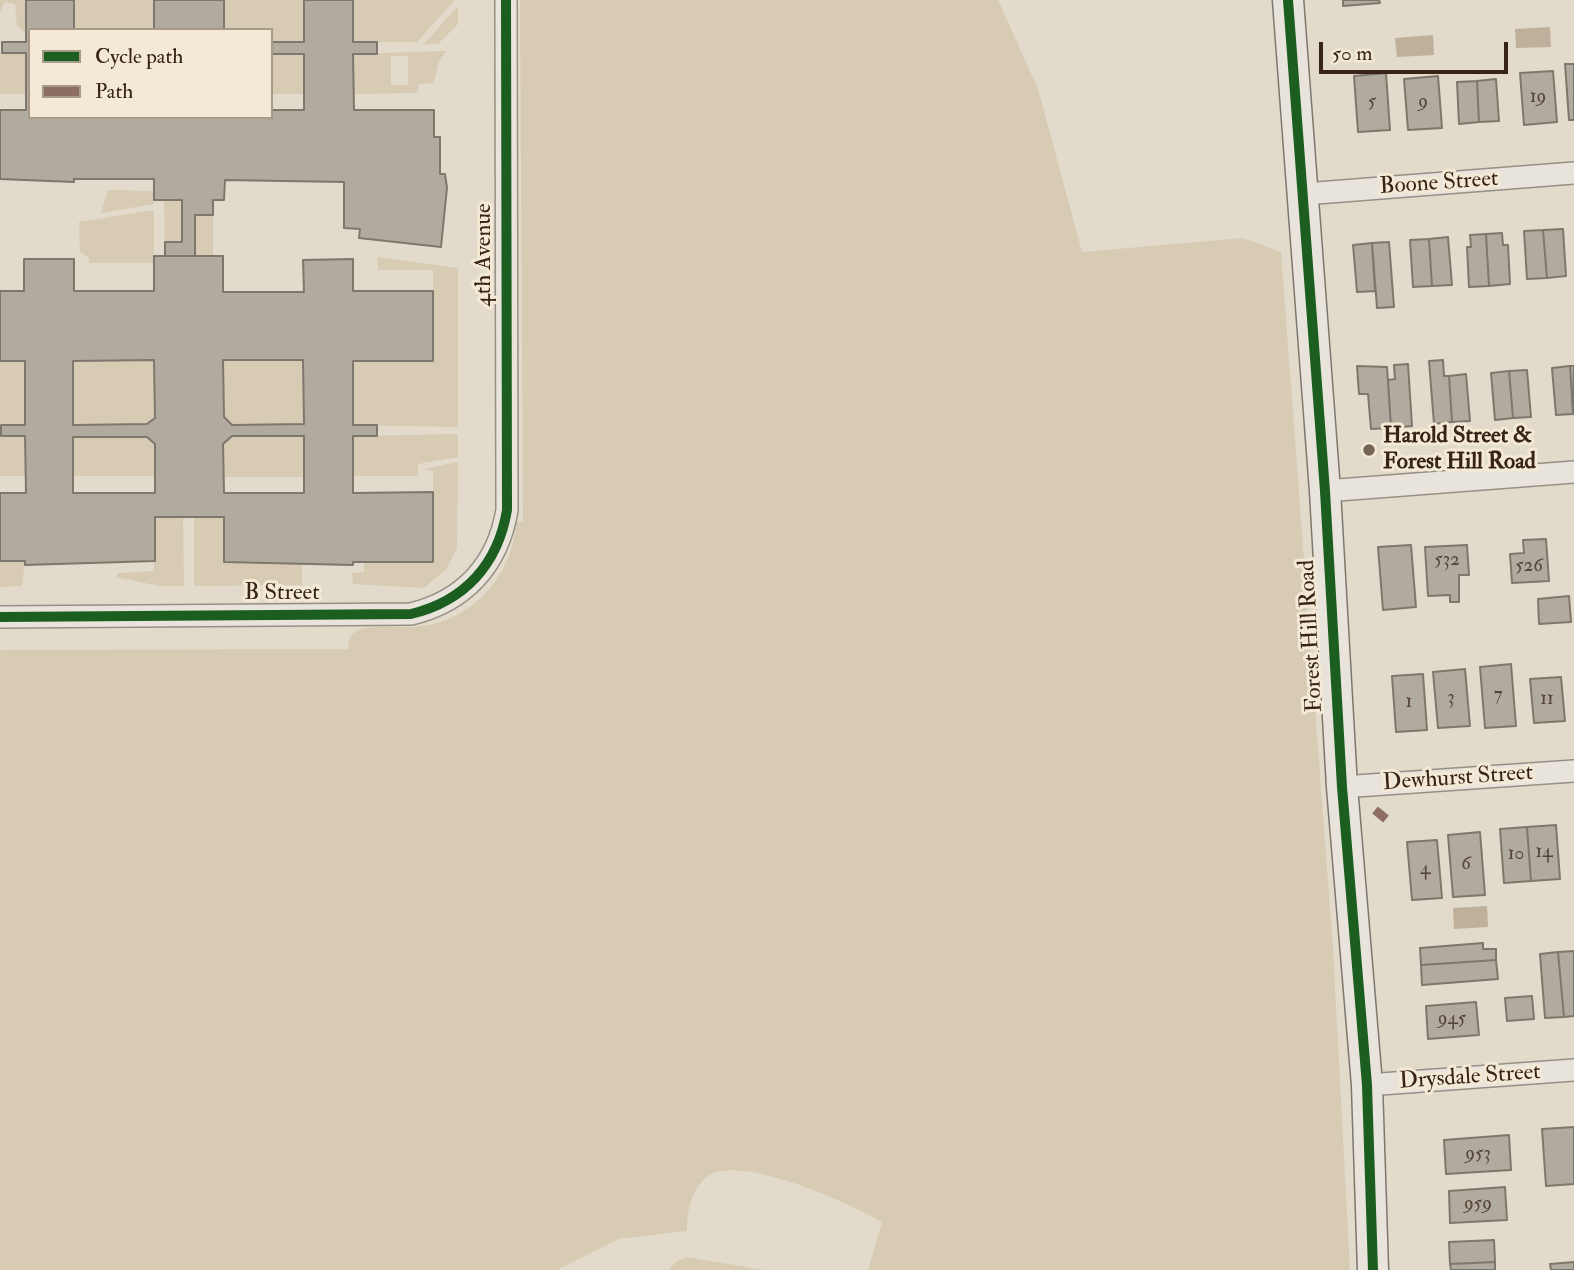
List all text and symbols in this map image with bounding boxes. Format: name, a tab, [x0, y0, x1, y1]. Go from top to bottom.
legend	[28, 28, 273, 119]
scale bar	[1322, 28, 1511, 72]
text: 50 m	[1332, 40, 1373, 67]
text: Cycle path	[95, 43, 183, 70]
text: Path	[95, 78, 133, 105]
house number: 19	[1530, 87, 1546, 109]
house number: 5	[1368, 92, 1376, 114]
house number: 9	[1418, 92, 1428, 114]
street label: Boone Street	[1379, 166, 1499, 202]
street label: 4th Avenue	[471, 203, 499, 307]
place label: Harold Street & Forest Hill Road	[1383, 423, 1536, 477]
marker: Harold Street & Forest Hill Road	[1361, 442, 1377, 458]
house number: 532	[1434, 550, 1460, 572]
house number: 526	[1515, 556, 1543, 578]
street label: Forest Hill Road	[1294, 559, 1330, 713]
street label: B Street	[244, 580, 320, 608]
house number: 7	[1494, 685, 1502, 707]
house number: 3	[1447, 688, 1455, 710]
house number: 11	[1540, 689, 1554, 711]
house number: 1	[1406, 692, 1412, 714]
street label: Dewhurst Street	[1382, 760, 1534, 798]
house number: 14	[1535, 842, 1553, 864]
house number: 10	[1508, 844, 1524, 866]
house number: 6	[1461, 854, 1471, 876]
house number: 4	[1420, 859, 1430, 881]
house number: 945	[1438, 1009, 1466, 1031]
street label: Drysdale Street	[1398, 1059, 1542, 1097]
house number: 953	[1465, 1144, 1491, 1166]
house number: 959	[1464, 1194, 1492, 1216]

